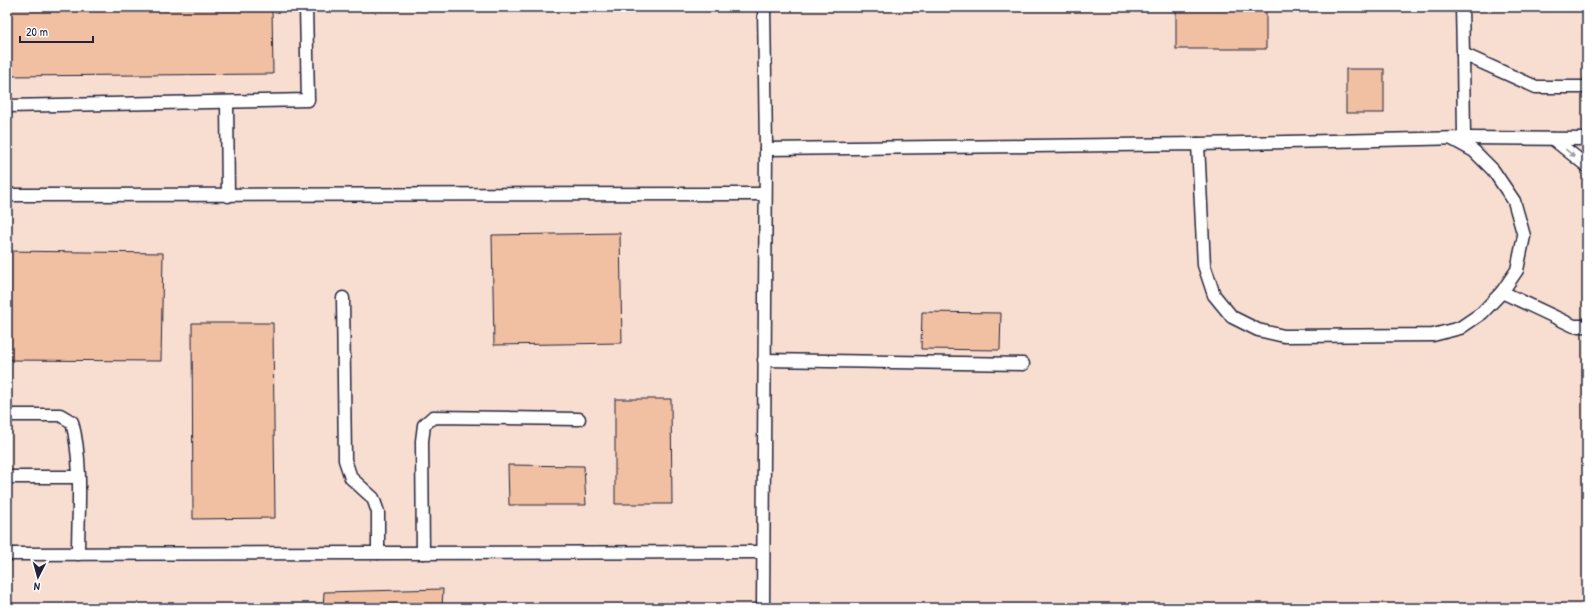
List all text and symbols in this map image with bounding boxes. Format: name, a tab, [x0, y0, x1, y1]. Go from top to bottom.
scale bar	[20, 18, 93, 44]
text: 20 m	[26, 23, 48, 40]
one-way arrow	[1565, 148, 1576, 157]
north arrow	[18, 557, 58, 597]
text: N	[33, 580, 41, 594]

